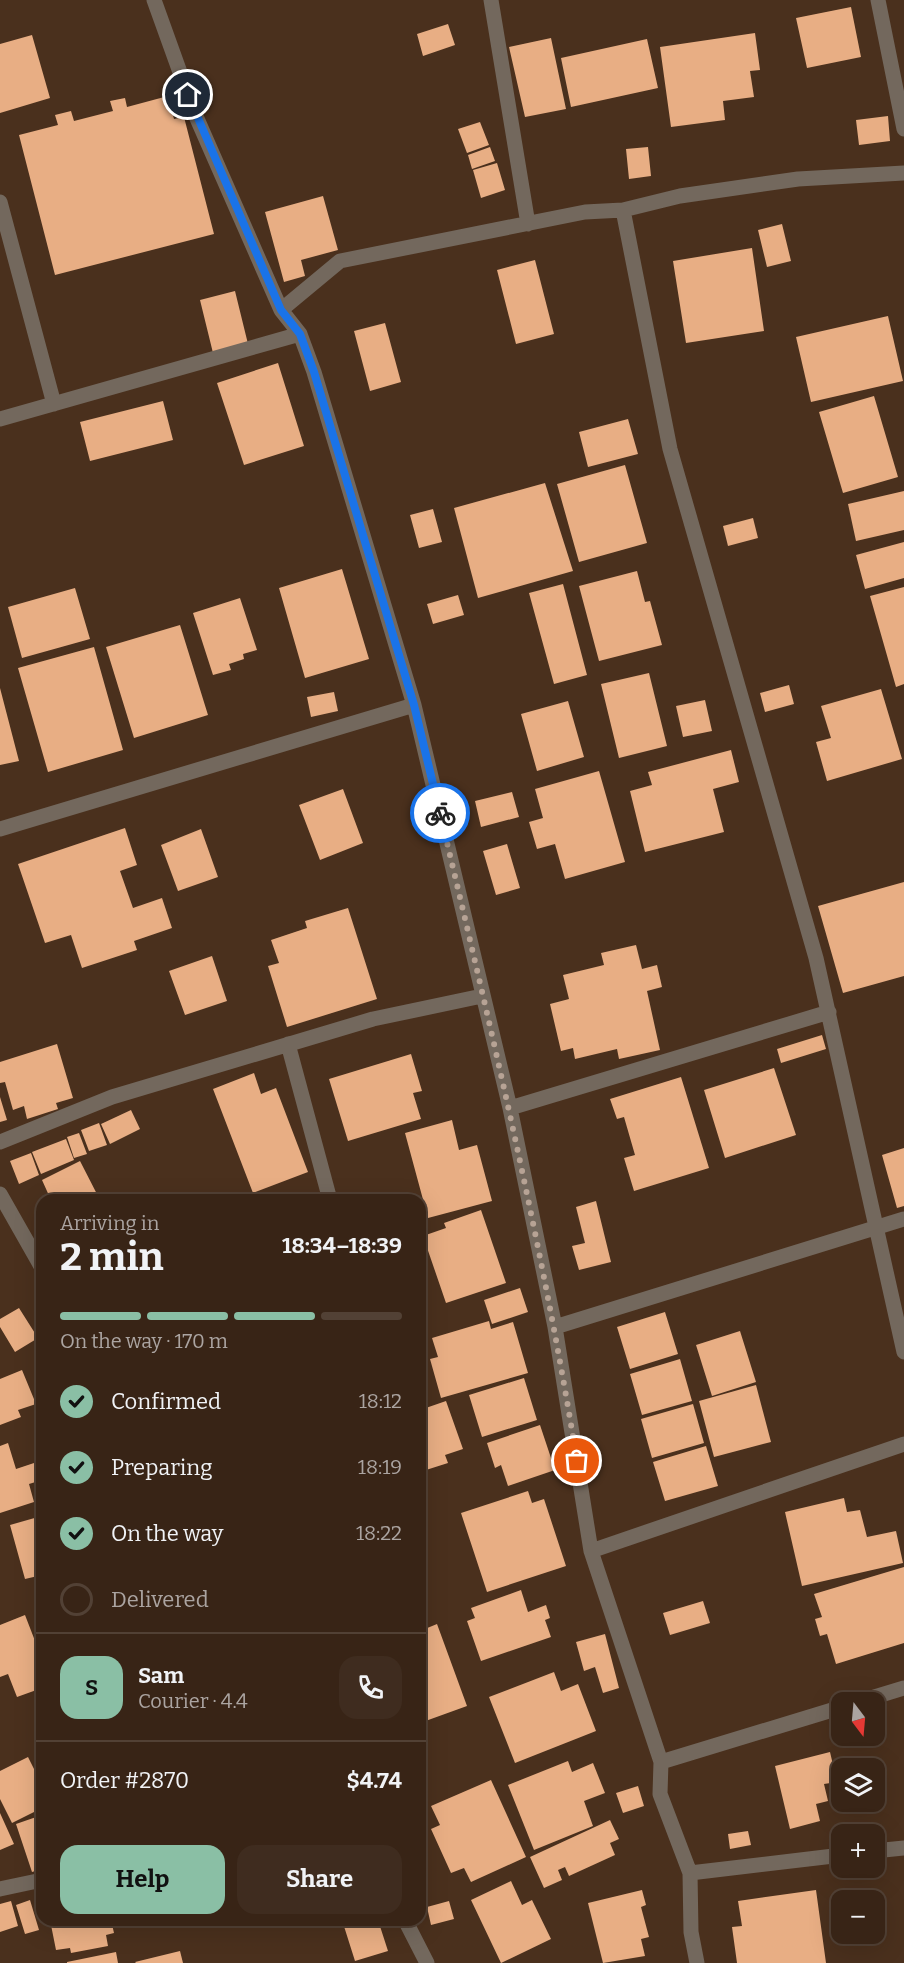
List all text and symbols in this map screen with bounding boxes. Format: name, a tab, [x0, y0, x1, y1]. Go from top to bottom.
pin	[162, 69, 213, 120]
icon: home	[171, 78, 204, 111]
courier	[410, 783, 470, 843]
icon: bike	[424, 797, 457, 830]
text: Arriving in	[60, 1211, 159, 1235]
text: 18:34–18:39	[282, 1232, 402, 1259]
text: 2 min	[60, 1234, 164, 1280]
text: On the way · 170 m	[60, 1329, 228, 1353]
icon: check	[60, 1385, 93, 1418]
text: Confirmed	[111, 1388, 221, 1415]
text: 18:12	[359, 1389, 402, 1413]
pin	[551, 1435, 602, 1486]
icon: bag	[560, 1444, 593, 1477]
icon: check	[60, 1451, 93, 1484]
text: Preparing	[111, 1454, 213, 1481]
text: 18:19	[358, 1455, 402, 1479]
icon: check	[60, 1517, 93, 1550]
text: On the way	[111, 1520, 223, 1547]
text: 18:22	[356, 1521, 402, 1545]
text: Delivered	[111, 1586, 209, 1613]
button: phone	[339, 1656, 402, 1719]
text: Sam	[138, 1662, 184, 1689]
text: S	[85, 1674, 98, 1701]
text: Courier · 4.4	[138, 1689, 248, 1713]
north arrow	[831, 1692, 885, 1746]
map controls	[831, 1692, 885, 1944]
button: layers	[831, 1758, 885, 1812]
text: Order #2870	[60, 1767, 189, 1794]
text: $4.74	[346, 1767, 402, 1794]
button: +	[831, 1824, 885, 1878]
button: Help	[60, 1845, 225, 1914]
button: Share	[237, 1845, 402, 1914]
button: −	[831, 1890, 885, 1944]

